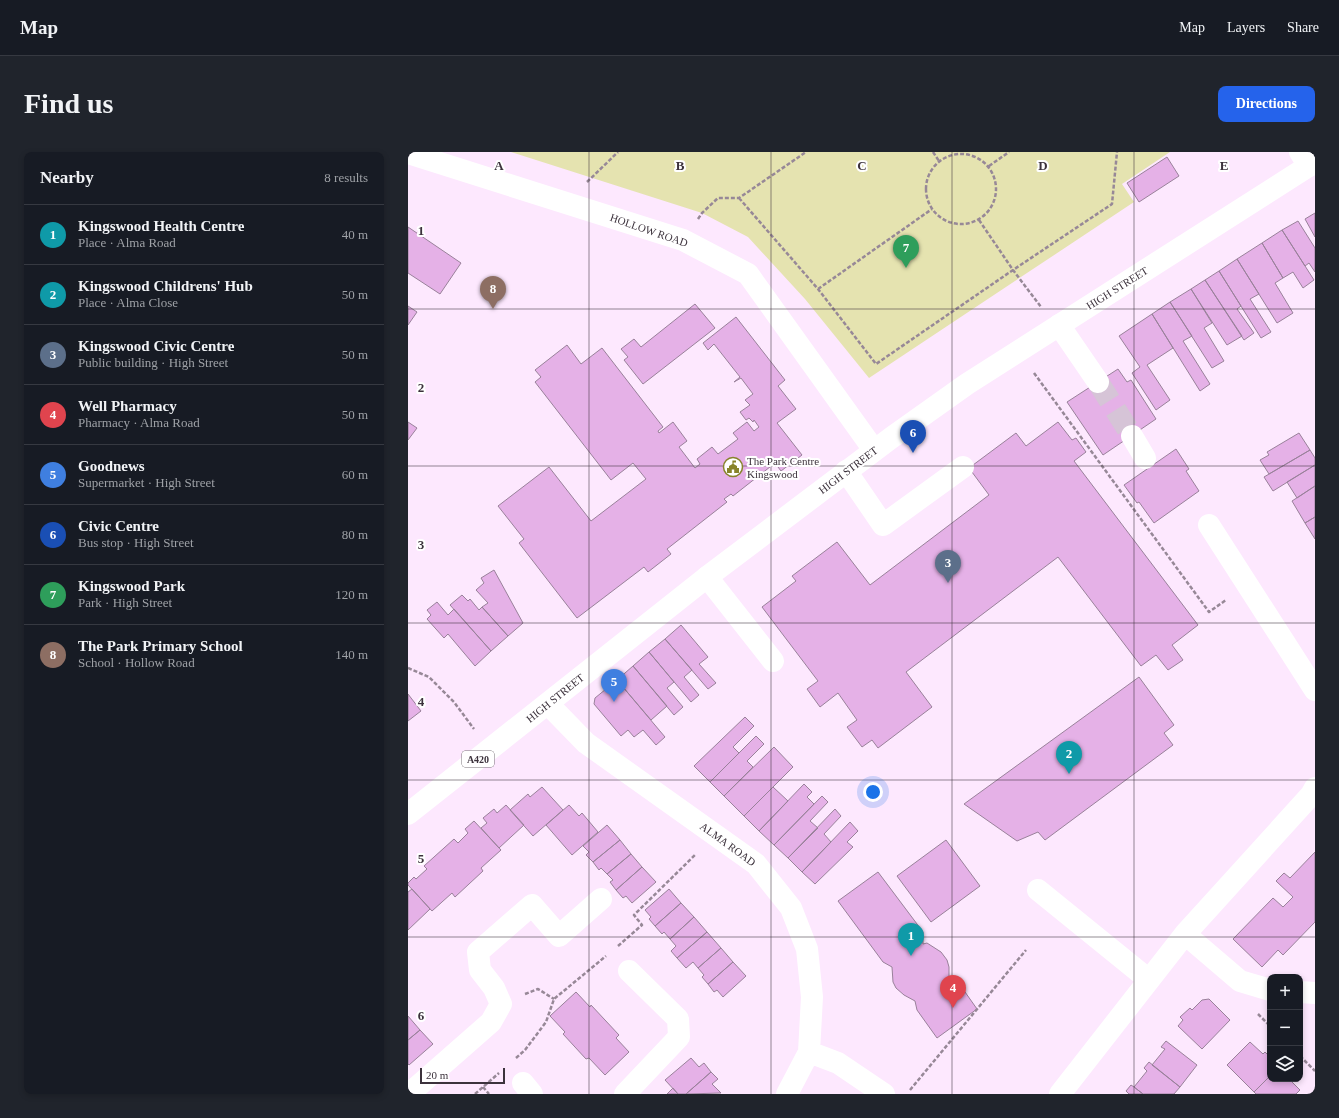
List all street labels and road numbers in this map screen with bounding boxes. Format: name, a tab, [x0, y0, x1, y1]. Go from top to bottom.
street label: HOLLOW ROAD	[609, 211, 689, 249]
street label: HIGH STREET	[1084, 264, 1150, 312]
street label: HIGH STREET	[816, 444, 880, 496]
street label: HIGH STREET	[524, 671, 586, 725]
road number: A420	[462, 751, 494, 767]
street label: ALMA ROAD	[698, 820, 758, 868]

